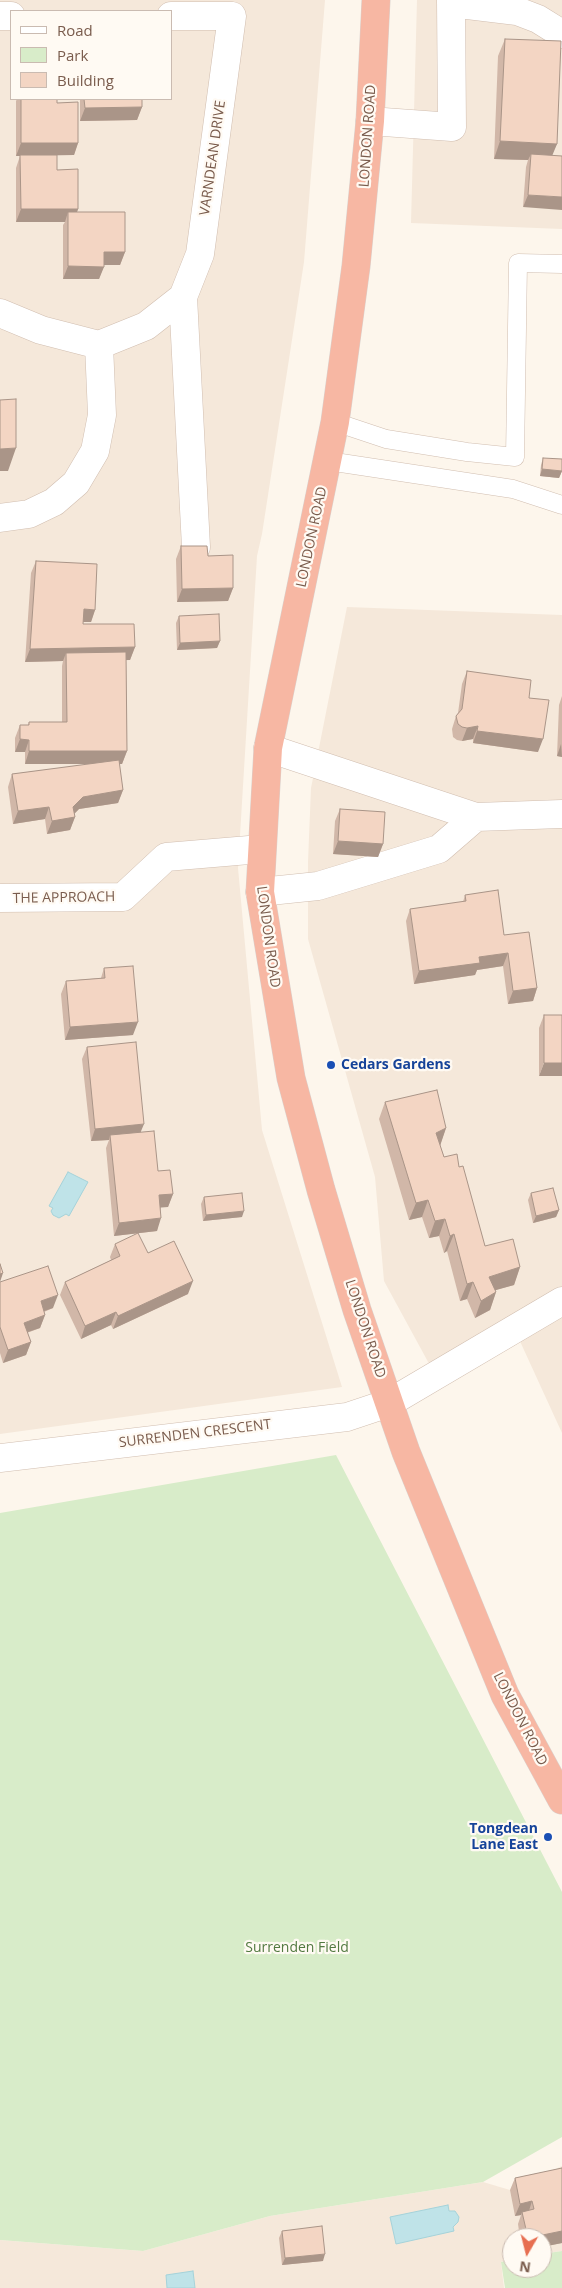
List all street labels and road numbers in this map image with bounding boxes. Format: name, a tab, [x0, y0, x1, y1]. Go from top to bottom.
street label: LONDON ROAD	[356, 84, 380, 188]
street label: VARNDEAN DRIVE	[197, 99, 229, 217]
street label: LONDON ROAD	[293, 485, 331, 589]
street label: LONDON ROAD	[253, 885, 283, 989]
street label: THE APPROACH	[13, 889, 115, 907]
street label: LONDON ROAD	[341, 1278, 389, 1380]
street label: SURRENDEN CRESCENT	[118, 1416, 272, 1452]
street label: LONDON ROAD	[489, 1670, 551, 1768]

